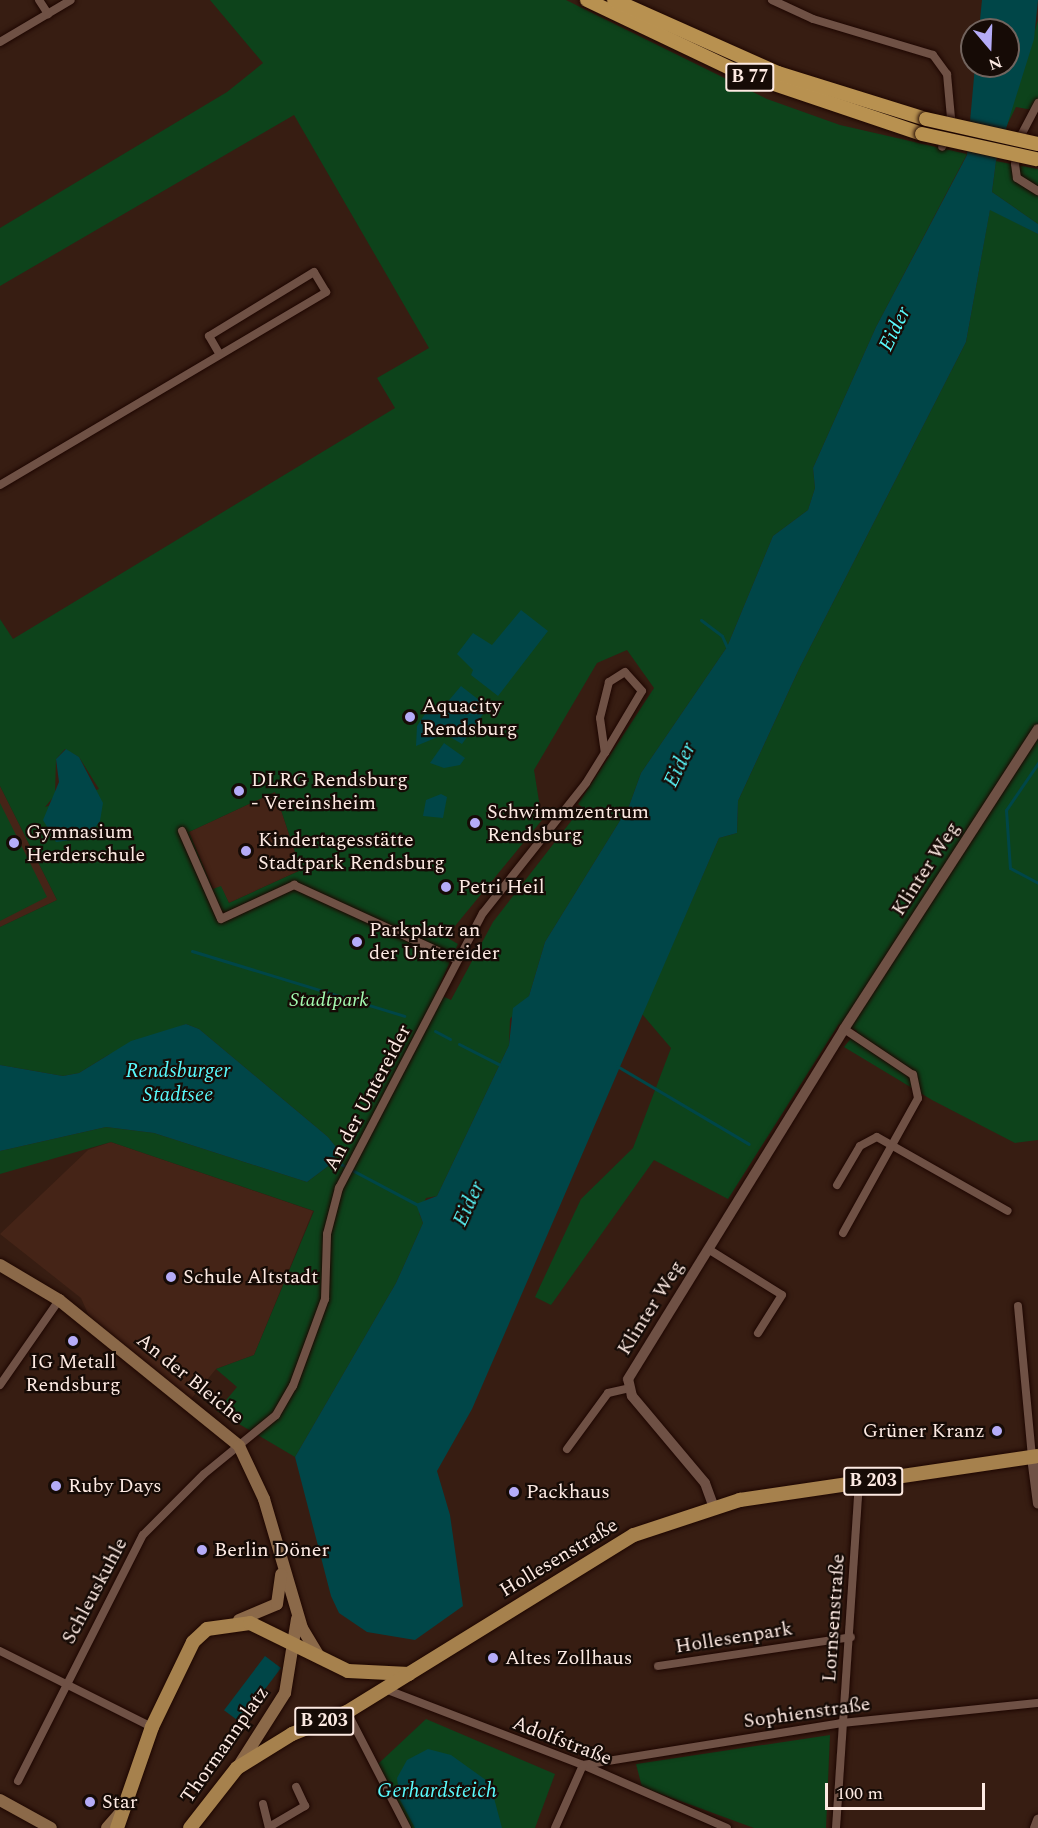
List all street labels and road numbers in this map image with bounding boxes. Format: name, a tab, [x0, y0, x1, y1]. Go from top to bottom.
road number: B 77	[724, 62, 776, 92]
street label: Klinter Weg	[887, 817, 965, 921]
street label: An der Untereider	[319, 1021, 417, 1175]
street label: Klinter Weg	[612, 1256, 690, 1360]
street label: An der Bleiche	[131, 1328, 249, 1430]
road number: B 203	[843, 1466, 903, 1496]
street label: Hollesenstraße	[495, 1513, 623, 1603]
street label: Schleuskuhle	[57, 1534, 133, 1648]
street label: Lornsenstraße	[818, 1553, 850, 1683]
street label: Hollesenpark	[673, 1617, 795, 1659]
street label: Thormannplatz	[176, 1682, 274, 1808]
street label: Sophienstraße	[742, 1692, 872, 1734]
road number: B 203	[294, 1706, 354, 1736]
street label: Adolfstraße	[509, 1711, 615, 1771]

